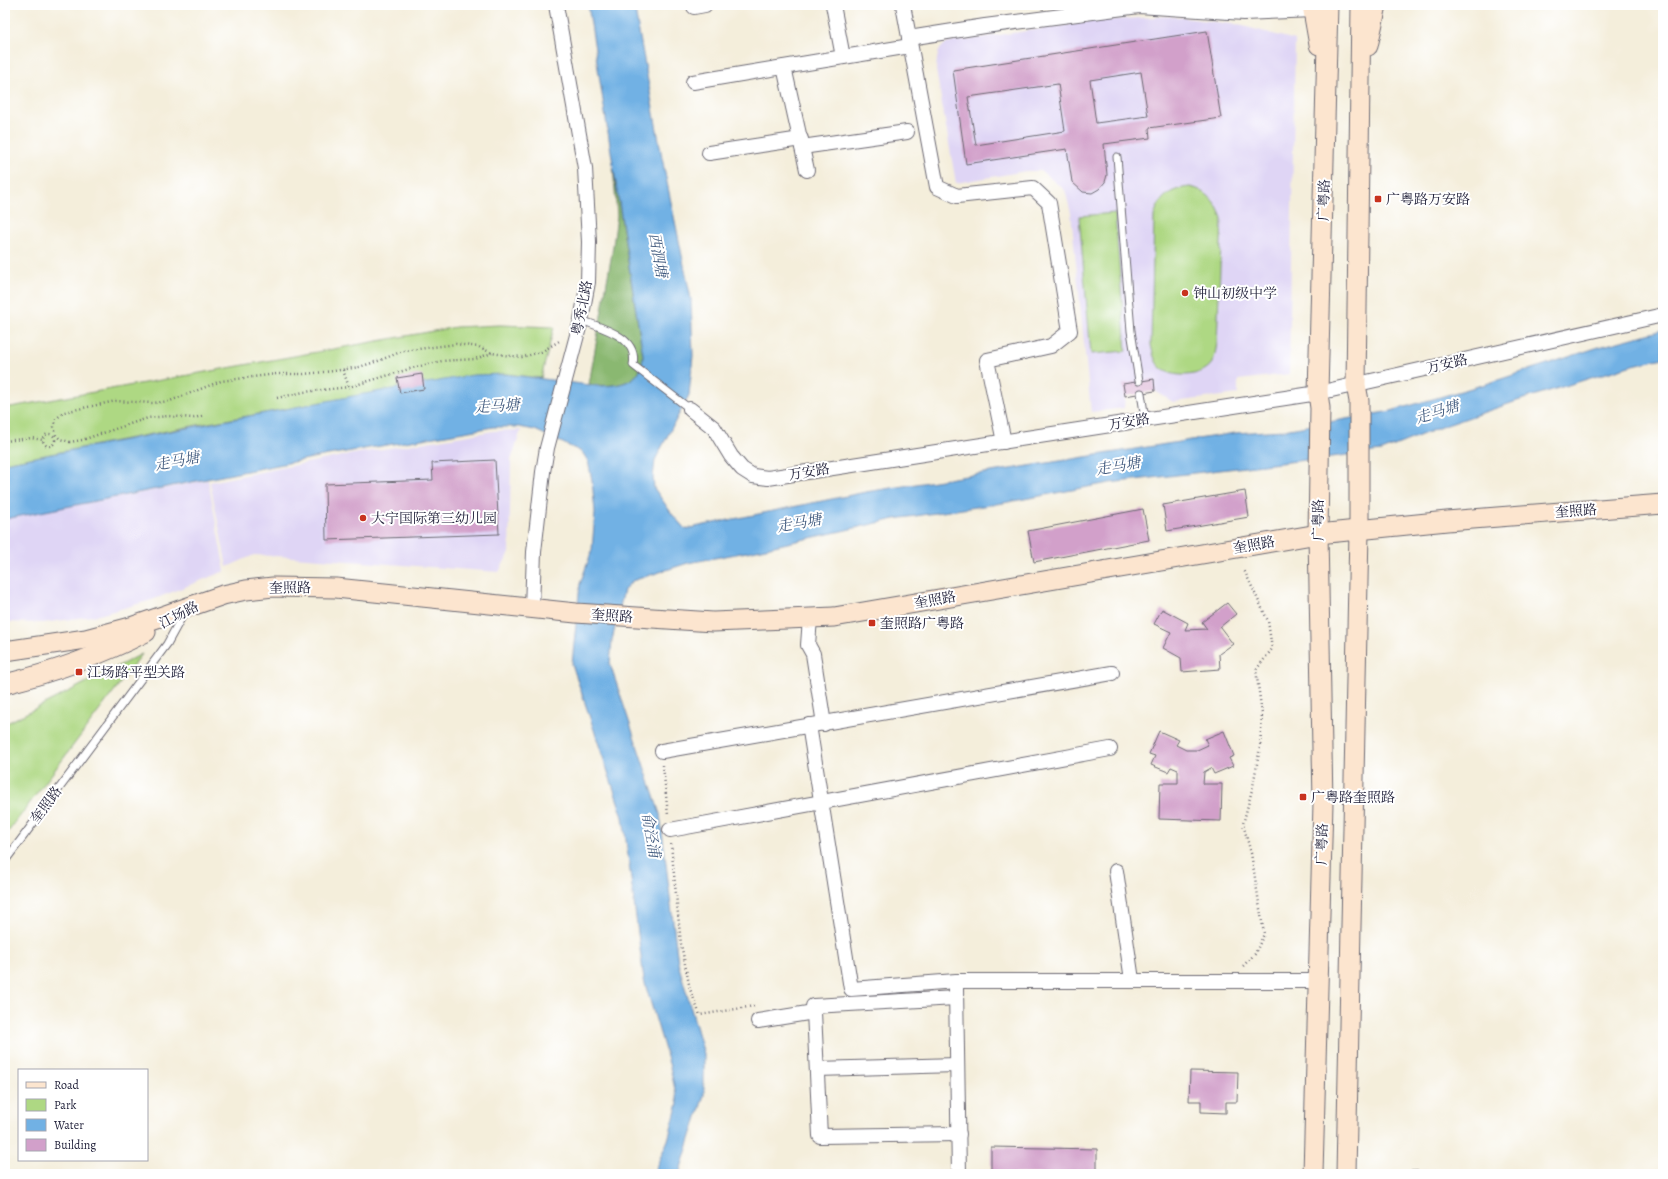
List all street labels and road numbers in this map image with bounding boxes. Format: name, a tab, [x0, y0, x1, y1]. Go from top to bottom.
street label: 广粤路	[1314, 179, 1334, 221]
street label: 粤秀北路	[567, 279, 597, 337]
street label: 万安路	[1424, 350, 1470, 378]
street label: 万安路	[1107, 409, 1151, 435]
street label: 万安路	[787, 459, 831, 485]
street label: 广粤路	[1309, 499, 1328, 541]
street label: 奎照路	[1554, 500, 1598, 522]
street label: 奎照路	[1232, 532, 1276, 558]
street label: 奎照路	[269, 578, 311, 598]
street label: 奎照路	[913, 587, 957, 613]
street label: 江场路	[156, 597, 202, 633]
street label: 奎照路	[590, 605, 634, 627]
street label: 奎照路	[26, 783, 66, 827]
street label: 广粤路	[1312, 823, 1332, 865]

